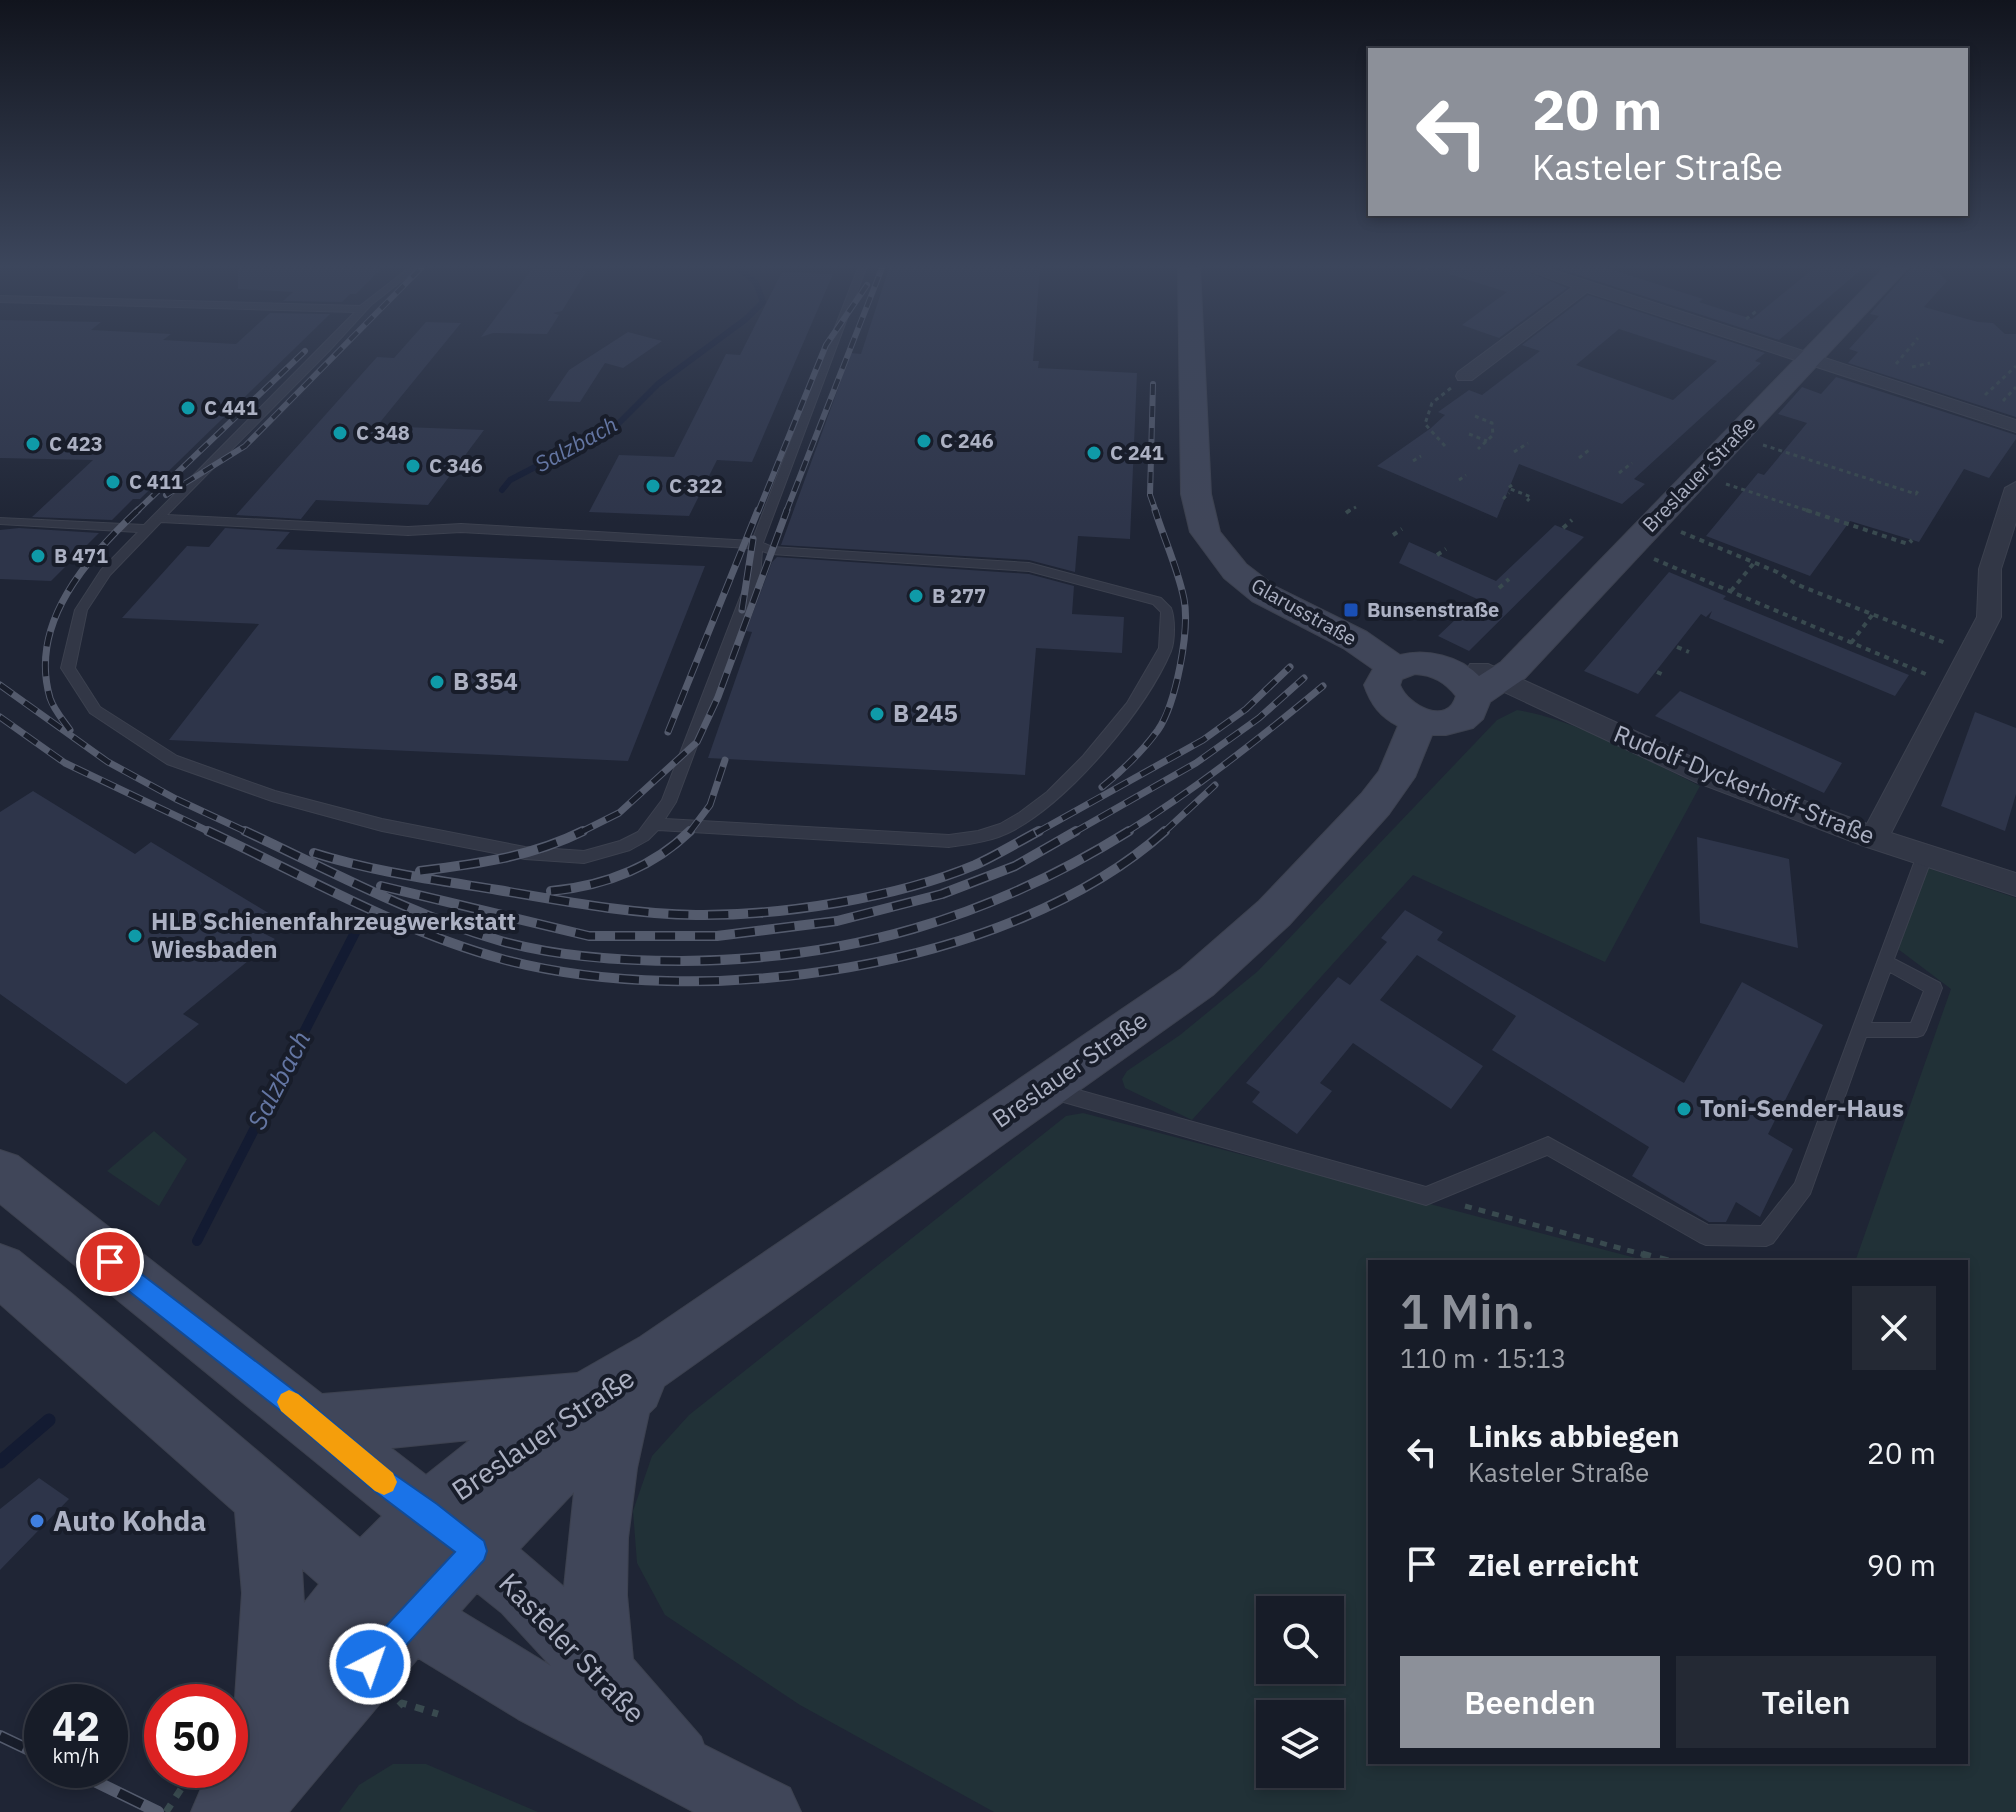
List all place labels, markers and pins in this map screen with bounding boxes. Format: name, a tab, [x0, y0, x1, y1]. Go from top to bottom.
place label: C 441	[204, 394, 258, 421]
marker: C 441	[179, 399, 197, 417]
place label: C 348	[356, 419, 410, 446]
marker: C 348	[331, 424, 349, 442]
place label: C 246	[940, 427, 994, 454]
place label: C 423	[49, 430, 103, 457]
marker: C 246	[915, 432, 933, 450]
marker: C 423	[24, 435, 42, 453]
place label: C 241	[1110, 439, 1164, 466]
marker: C 241	[1085, 444, 1103, 462]
place label: C 346	[429, 452, 483, 479]
marker: C 346	[404, 457, 422, 475]
place label: C 411	[129, 468, 183, 495]
place label: C 322	[669, 472, 723, 499]
marker: C 411	[104, 473, 122, 491]
marker: C 322	[644, 477, 662, 495]
place label: B 471	[54, 542, 108, 569]
marker: B 471	[29, 547, 47, 565]
place label: B 277	[932, 582, 986, 609]
marker: B 277	[907, 587, 925, 605]
place label: Bunsenstraße	[1367, 596, 1499, 623]
marker: Bunsenstraße	[1342, 601, 1360, 619]
place label: B 354	[453, 665, 518, 697]
marker: B 354	[428, 673, 446, 691]
place label: B 245	[893, 697, 958, 729]
marker: B 245	[868, 705, 886, 723]
place label: HLB Schienenfahrzeugwerkstatt Wiesbaden	[151, 905, 516, 965]
marker: HLB Schienenfahrzeugwerkstatt Wiesbaden	[126, 927, 144, 945]
place label: Toni-Sender-Haus	[1700, 1092, 1904, 1124]
marker: Toni-Sender-Haus	[1675, 1100, 1693, 1118]
pin	[76, 1228, 144, 1296]
place label: Auto Kohda	[53, 1502, 206, 1539]
marker: Auto Kohda	[28, 1512, 46, 1530]

